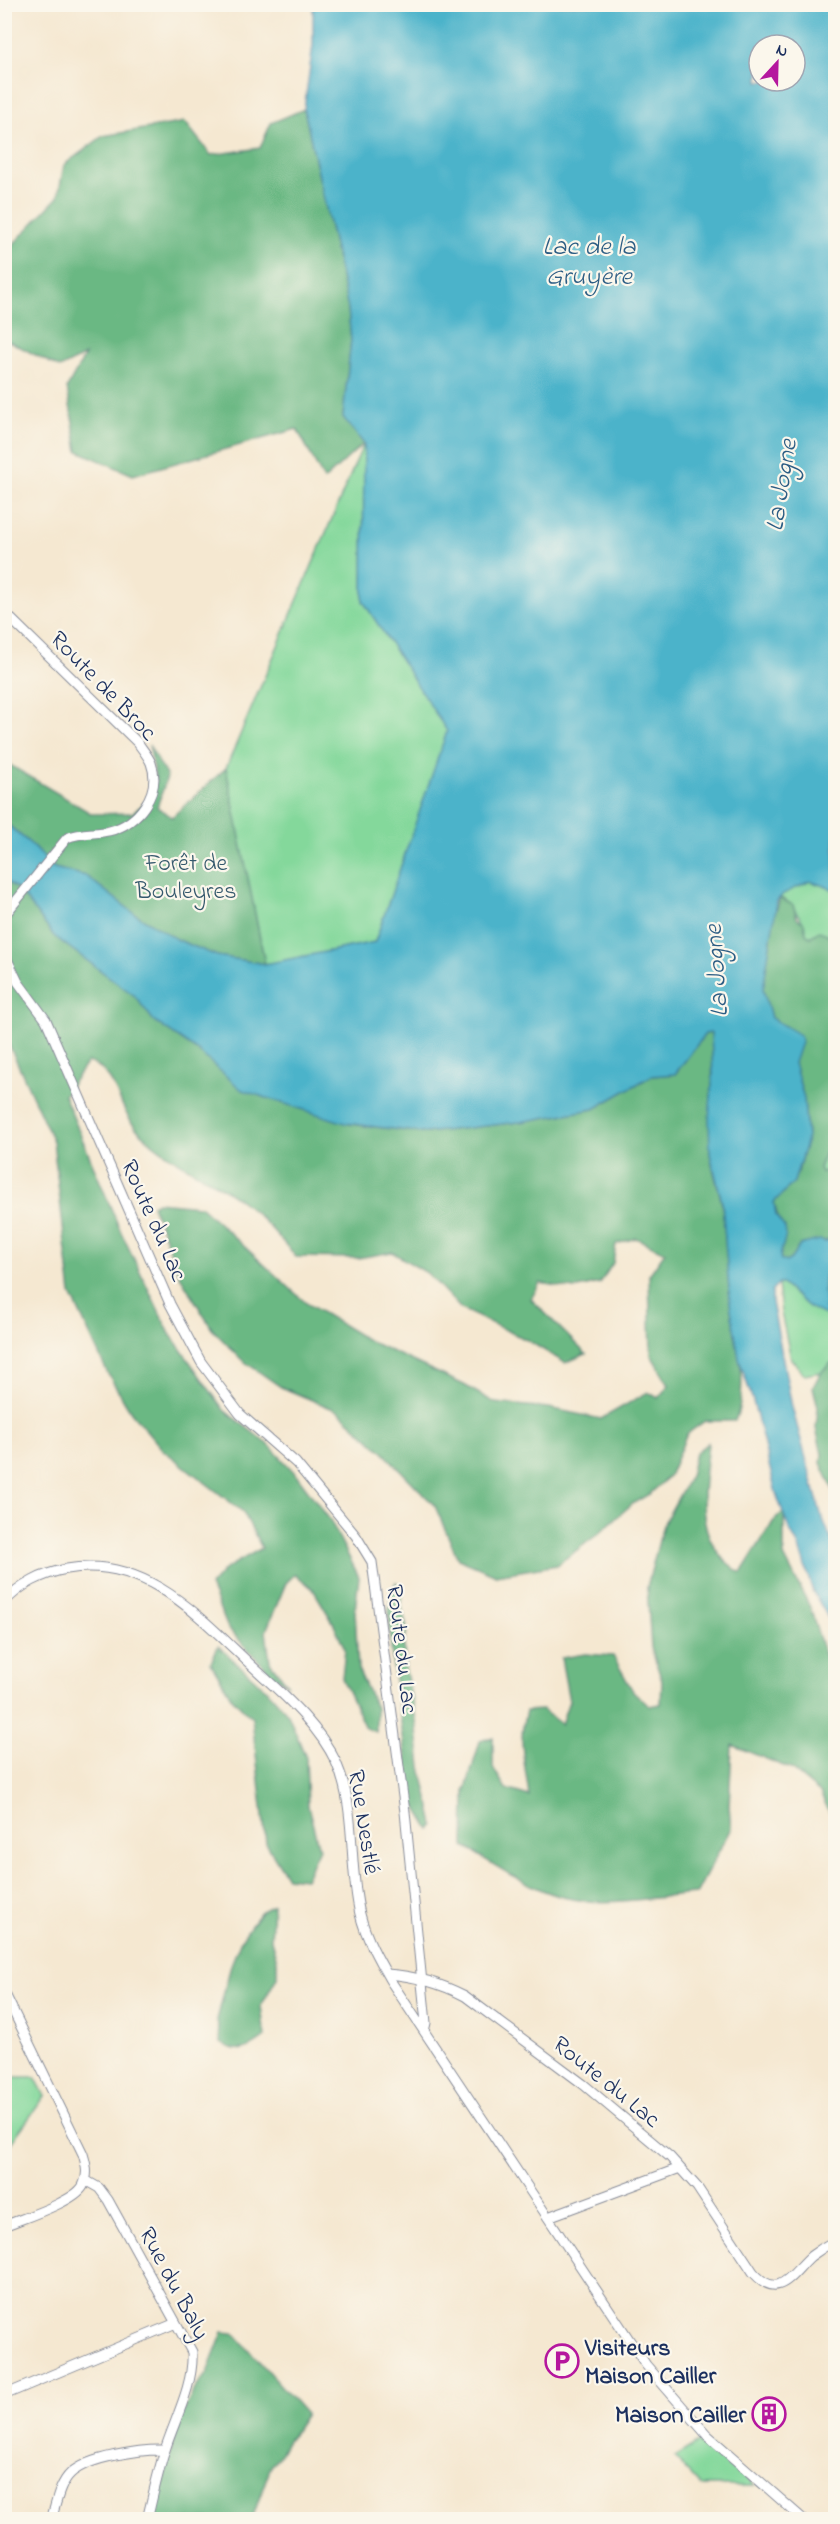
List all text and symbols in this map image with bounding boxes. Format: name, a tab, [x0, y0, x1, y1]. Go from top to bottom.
north arrow	[747, 33, 807, 93]
text: N	[772, 38, 792, 64]
water label: Lac de la Gruyère	[543, 229, 636, 297]
water label: La Jogne	[757, 435, 809, 534]
street label: Route de Broc	[41, 624, 164, 750]
park label: Forêt de Bouleyres	[135, 847, 236, 911]
water label: La Jogne	[696, 922, 740, 1018]
street label: Route du Lac	[110, 1155, 195, 1288]
street label: Route du Lac	[375, 1583, 426, 1716]
street label: Rue Nestlé	[337, 1767, 388, 1878]
street label: Route du Lac	[544, 2028, 667, 2138]
street label: Rue du Baly	[128, 2222, 217, 2347]
place label: Visiteurs Maison Cailler	[584, 2332, 717, 2395]
parking icon: Visiteurs Maison Cailler	[544, 2343, 580, 2379]
building icon: Maison Cailler	[751, 2396, 787, 2432]
place label: Maison Cailler	[615, 2399, 747, 2434]

